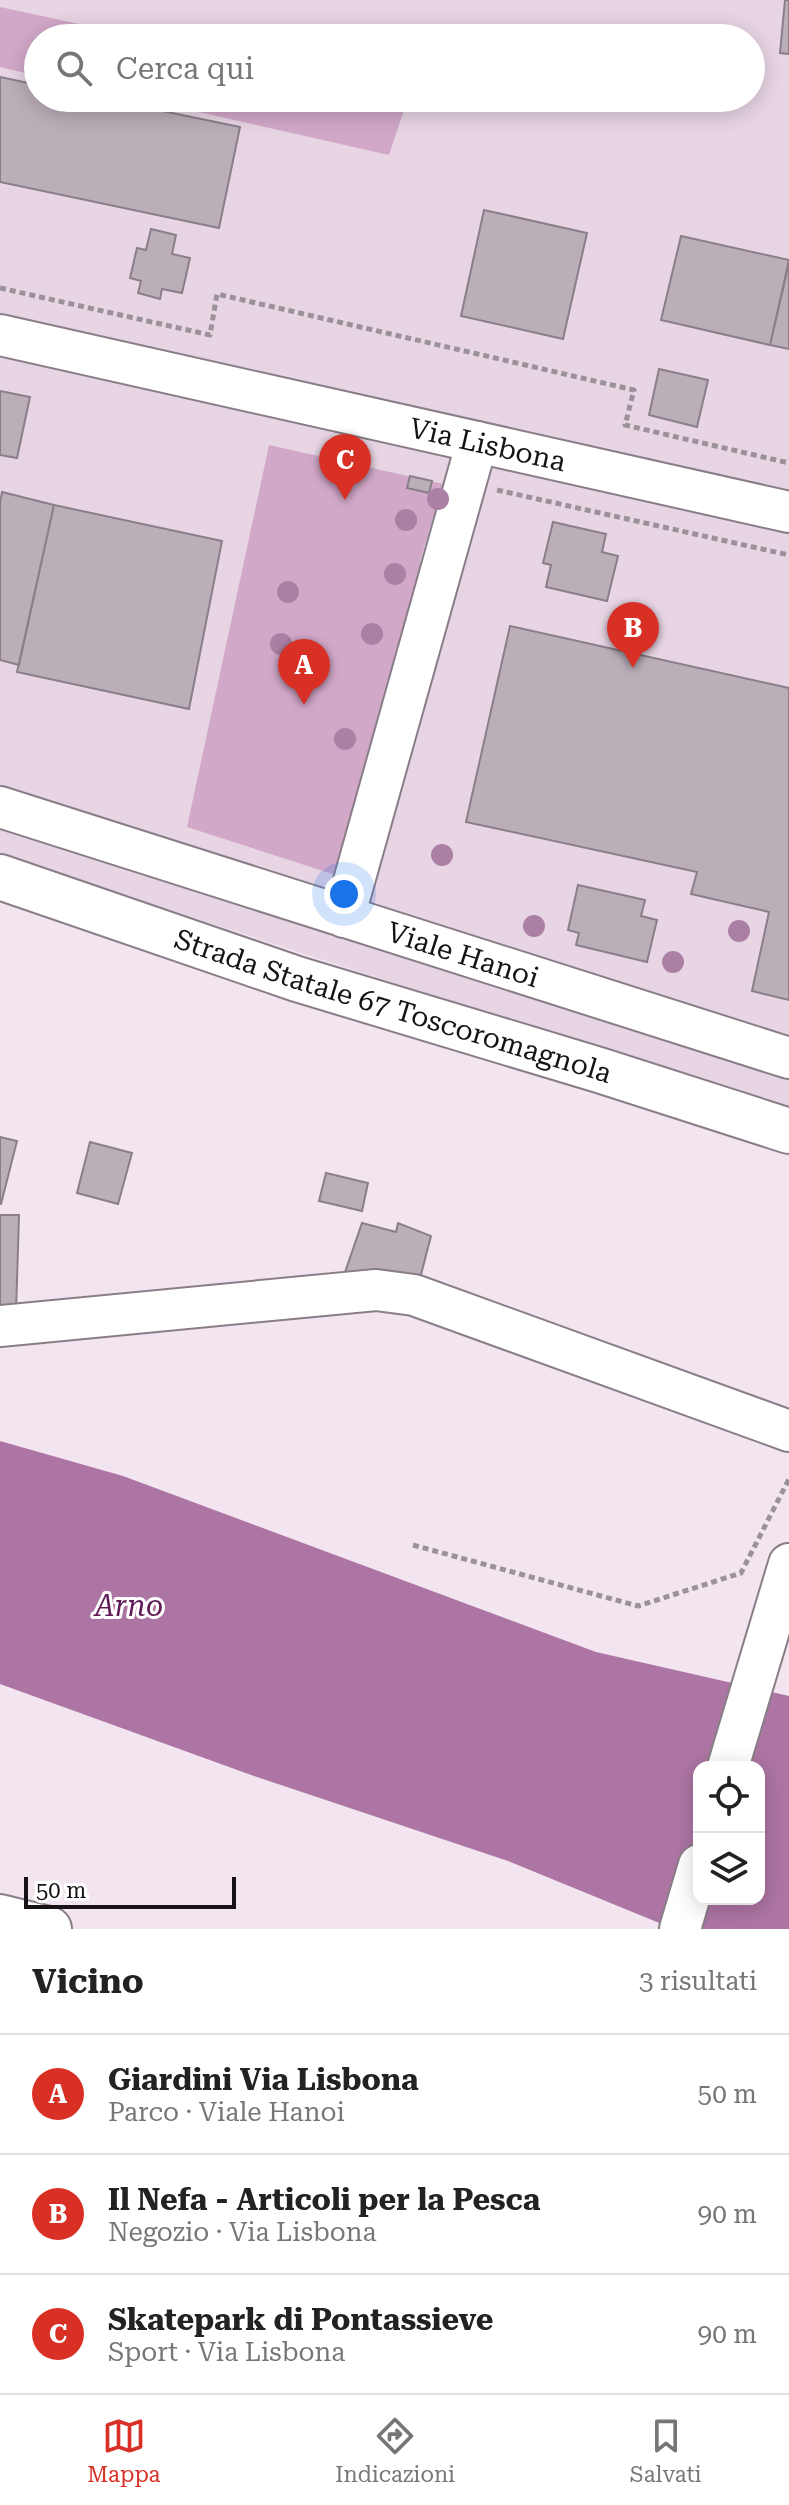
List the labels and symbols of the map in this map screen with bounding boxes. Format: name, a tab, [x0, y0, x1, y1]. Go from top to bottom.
street label: Via Lisbona	[407, 411, 569, 478]
pin: C	[319, 434, 371, 500]
pin: B	[607, 602, 659, 668]
pin: A	[278, 639, 330, 705]
your location	[324, 874, 364, 914]
street label: Viale Hanoi	[383, 915, 543, 994]
street label: Strada Statale 67 Toscoromagnola	[171, 922, 616, 1090]
water label: Arno	[93, 1588, 163, 1623]
scale bar	[24, 1873, 236, 1909]

